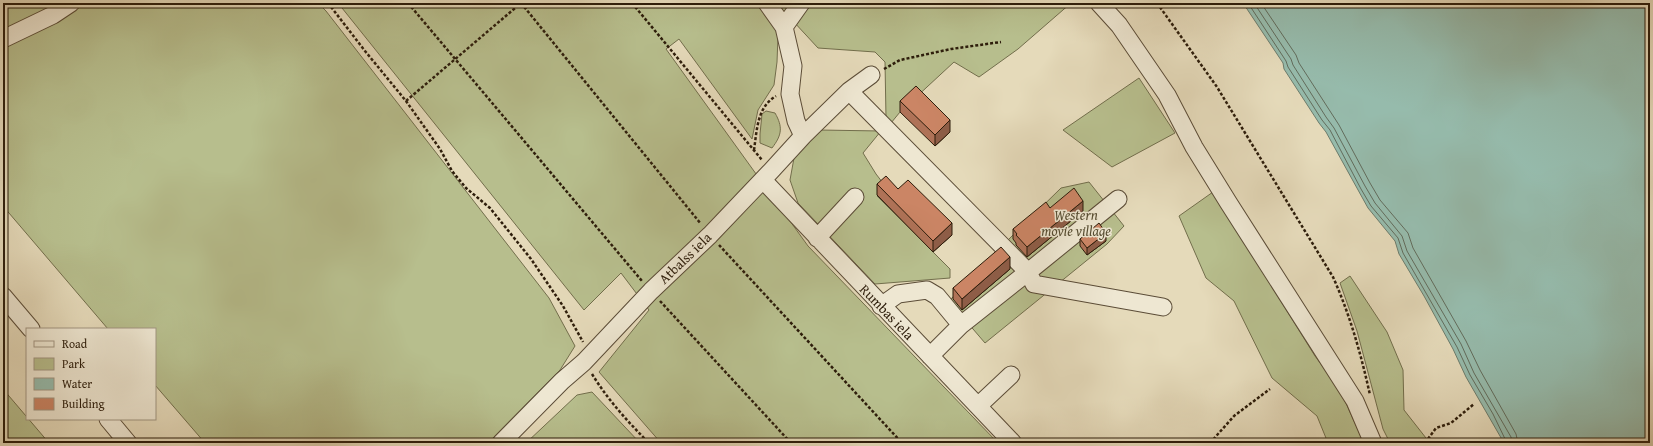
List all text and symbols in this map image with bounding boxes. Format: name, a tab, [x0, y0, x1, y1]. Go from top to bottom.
park label: Western movie village	[1041, 205, 1111, 241]
street label: Atbalss iela	[654, 227, 716, 288]
street label: Rumbas iela	[855, 280, 919, 345]
legend	[26, 328, 156, 420]
text: Road	[62, 335, 88, 352]
text: Park	[62, 355, 86, 372]
text: Water	[62, 375, 92, 392]
text: Building	[62, 395, 105, 412]

